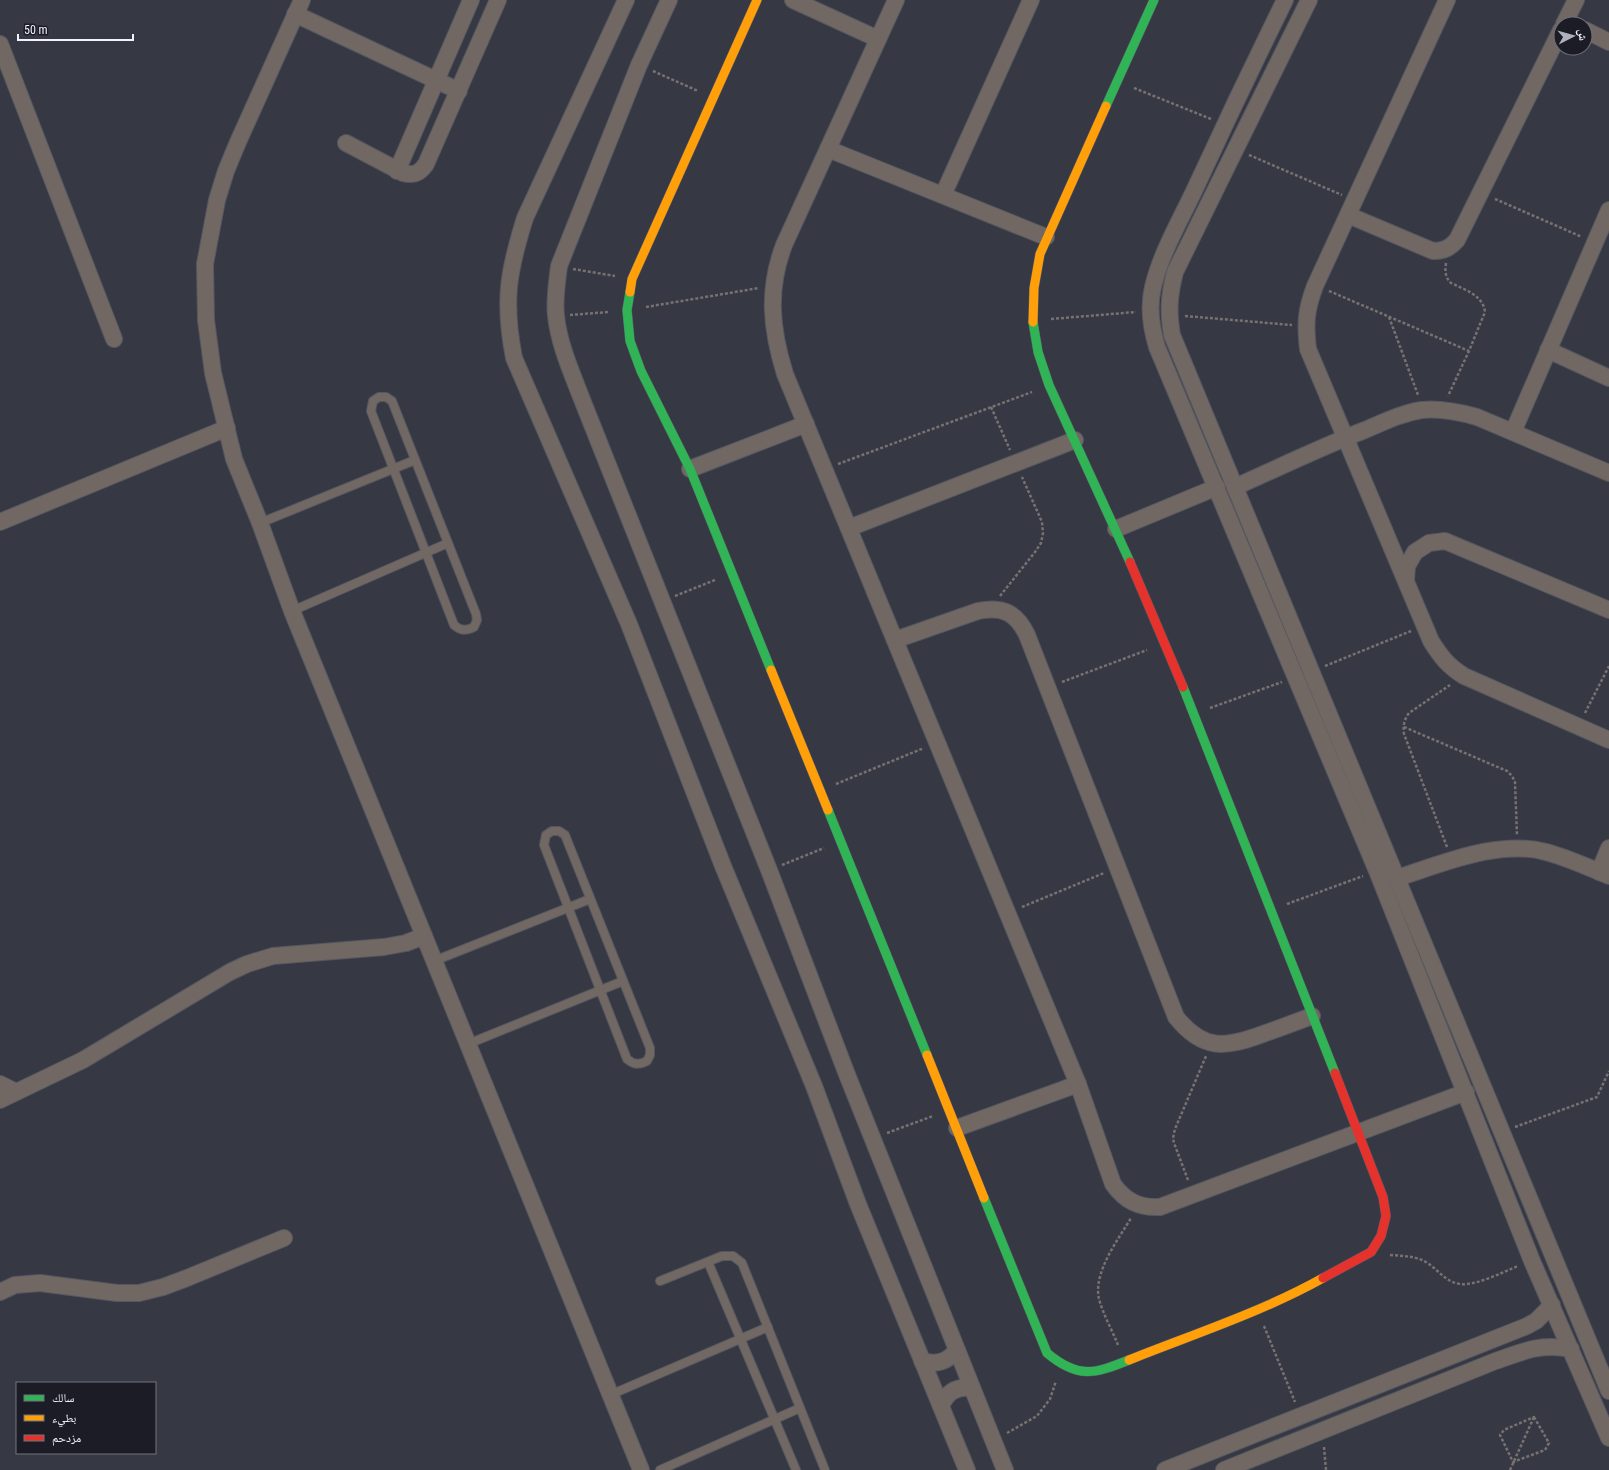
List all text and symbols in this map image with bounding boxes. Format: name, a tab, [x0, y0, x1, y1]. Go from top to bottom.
scale bar	[18, 16, 133, 42]
north arrow	[1553, 16, 1593, 56]
text: 50 m	[24, 23, 48, 37]
text: ش	[1574, 29, 1590, 42]
legend	[16, 1382, 156, 1454]
text: سالك	[52, 1391, 74, 1405]
text: بطيء	[52, 1411, 76, 1428]
text: مزدحم	[52, 1431, 81, 1446]

